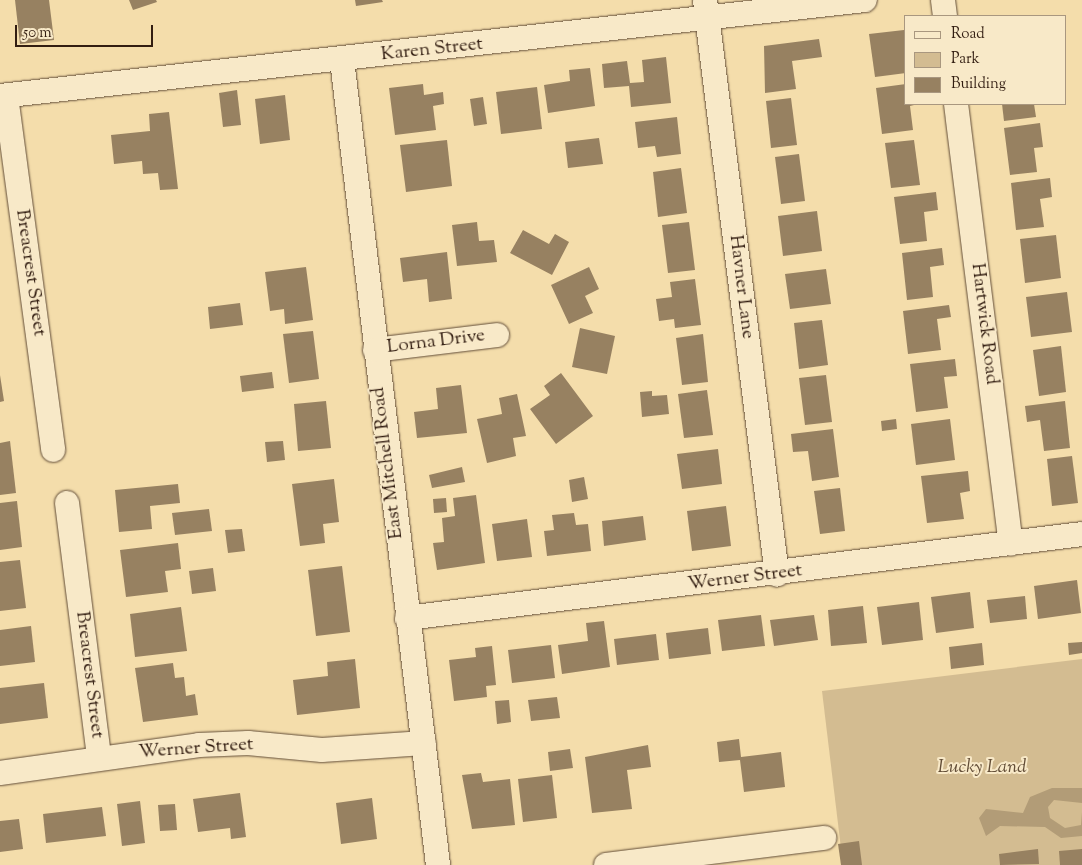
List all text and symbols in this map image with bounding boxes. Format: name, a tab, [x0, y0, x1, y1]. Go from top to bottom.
scale bar	[18, 15, 155, 47]
legend	[904, 15, 1067, 105]
text: 50 m	[23, 23, 52, 44]
text: Road	[951, 24, 985, 45]
street label: Karen Street	[380, 33, 484, 67]
text: Park	[951, 49, 980, 70]
text: Building	[951, 74, 1006, 95]
street label: Breacrest Street	[10, 208, 50, 338]
street label: Havner Lane	[723, 234, 759, 340]
street label: Hartwick Road	[965, 262, 1003, 386]
street label: Lorna Drive	[386, 325, 486, 359]
street label: East Mitchell Road	[367, 386, 409, 540]
street label: Werner Street	[686, 560, 804, 596]
street label: Breacrest Street	[70, 610, 108, 740]
street label: Werner Street	[138, 734, 254, 764]
park label: Lucky Land	[937, 757, 1027, 779]

